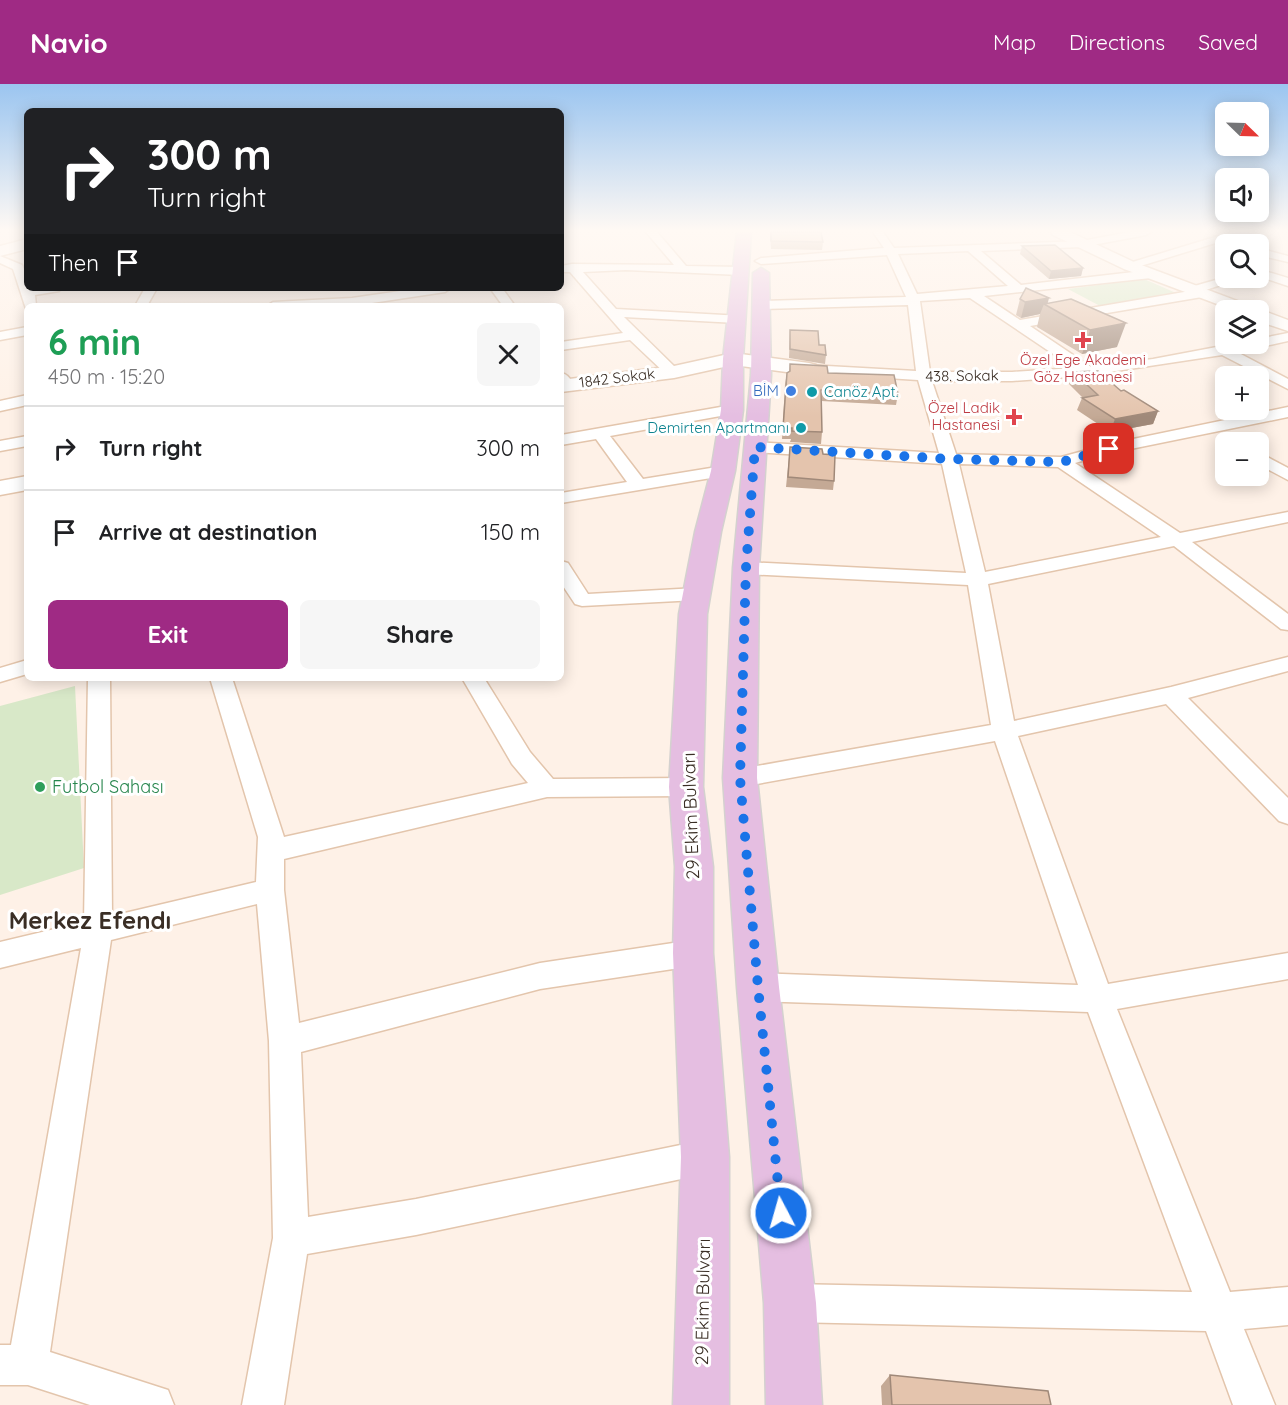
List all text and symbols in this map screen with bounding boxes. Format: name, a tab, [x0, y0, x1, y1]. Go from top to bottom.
text: Navio	[30, 25, 108, 60]
text: Map	[993, 29, 1036, 55]
text: Directions	[1069, 29, 1165, 55]
text: Saved	[1198, 29, 1258, 55]
north arrow	[1215, 102, 1269, 156]
map controls	[1215, 102, 1269, 486]
text: 300 m	[147, 128, 272, 181]
icon: right	[48, 132, 126, 210]
button: sound	[1215, 168, 1269, 222]
text: Turn right	[147, 180, 266, 214]
button: search	[1215, 234, 1269, 288]
icon: arrive	[111, 246, 144, 279]
text: Then	[48, 249, 99, 277]
button: layers	[1215, 300, 1269, 354]
text: 6 min	[48, 319, 141, 364]
button: close	[477, 323, 540, 386]
marker: Özel Ege Akademi Göz Hastanesi	[1074, 331, 1092, 349]
place label: Özel Ege Akademi Göz Hastanesi	[1020, 350, 1146, 386]
street label: 1842 Sokak	[578, 363, 656, 392]
text: 450 m · 15:20	[48, 364, 165, 389]
street label: 438. Sokak	[925, 365, 999, 386]
button: +	[1215, 366, 1269, 420]
place label: BİM	[753, 381, 779, 400]
place label: Canöz Apt.	[824, 382, 898, 401]
marker: BİM	[784, 384, 798, 398]
marker: Canöz Apt.	[805, 385, 819, 399]
place label: Özel Ladik Hastanesi	[928, 398, 1000, 434]
marker: Özel Ladik Hastanesi	[1005, 408, 1023, 426]
place label: Demirten Apartmanı	[647, 418, 789, 437]
marker: Demirten Apartmanı	[794, 421, 808, 435]
pin	[1083, 423, 1134, 474]
icon: right	[48, 432, 81, 465]
icon: arrive	[1092, 432, 1125, 465]
button: −	[1215, 432, 1269, 486]
text: Turn right	[99, 434, 203, 462]
text: 300 m	[476, 434, 540, 462]
icon: arrive	[48, 516, 81, 549]
text: Arrive at destination	[99, 518, 317, 546]
text: 150 m	[481, 518, 540, 546]
button: Exit	[48, 600, 288, 669]
button: Share	[300, 600, 540, 669]
street label: 29 Ekim Bulvarı	[677, 752, 704, 880]
place label: Futbol Sahası	[52, 775, 164, 798]
marker: Futbol Sahası	[33, 780, 47, 794]
district label: Merkez Efendı	[9, 905, 171, 935]
position arrow	[749, 1181, 813, 1245]
street label: 29 Ekim Bulvarı	[690, 1238, 715, 1366]

